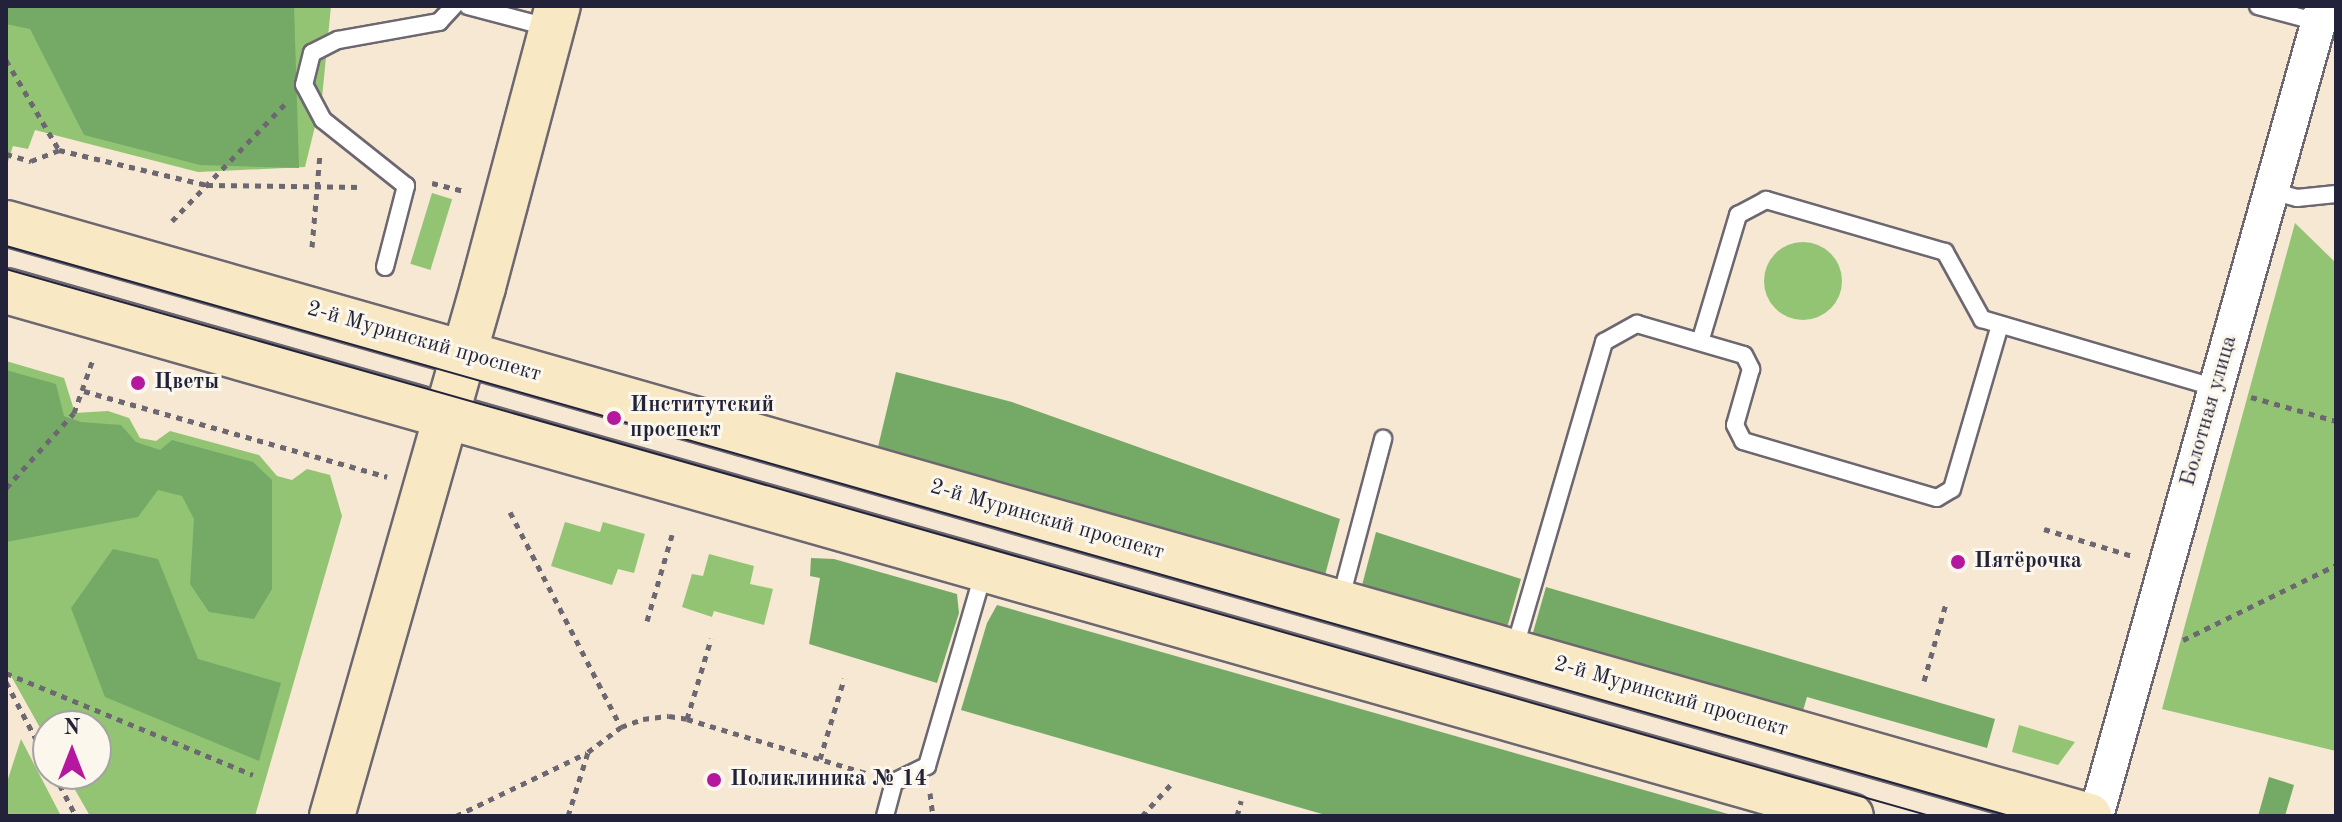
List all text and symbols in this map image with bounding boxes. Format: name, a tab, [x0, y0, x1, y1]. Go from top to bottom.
street label: 2-й Муринский проспект	[304, 296, 544, 388]
street label: Болотная улица	[2175, 333, 2243, 489]
place label: Цветы	[154, 370, 219, 396]
marker: Цветы	[129, 374, 147, 392]
place label: Институтский проспект	[630, 392, 774, 444]
marker: Институтский проспект	[605, 409, 623, 427]
street label: 2-й Муринский проспект	[927, 474, 1167, 566]
place label: Пятёрочка	[1974, 549, 2082, 575]
marker: Пятёрочка	[1949, 553, 1967, 571]
street label: 2-й Муринский проспект	[1551, 651, 1791, 743]
north arrow	[32, 710, 112, 790]
text: N	[64, 717, 80, 739]
place label: Поликлиника № 14	[730, 767, 927, 793]
marker: Поликлиника № 14	[705, 771, 723, 789]

